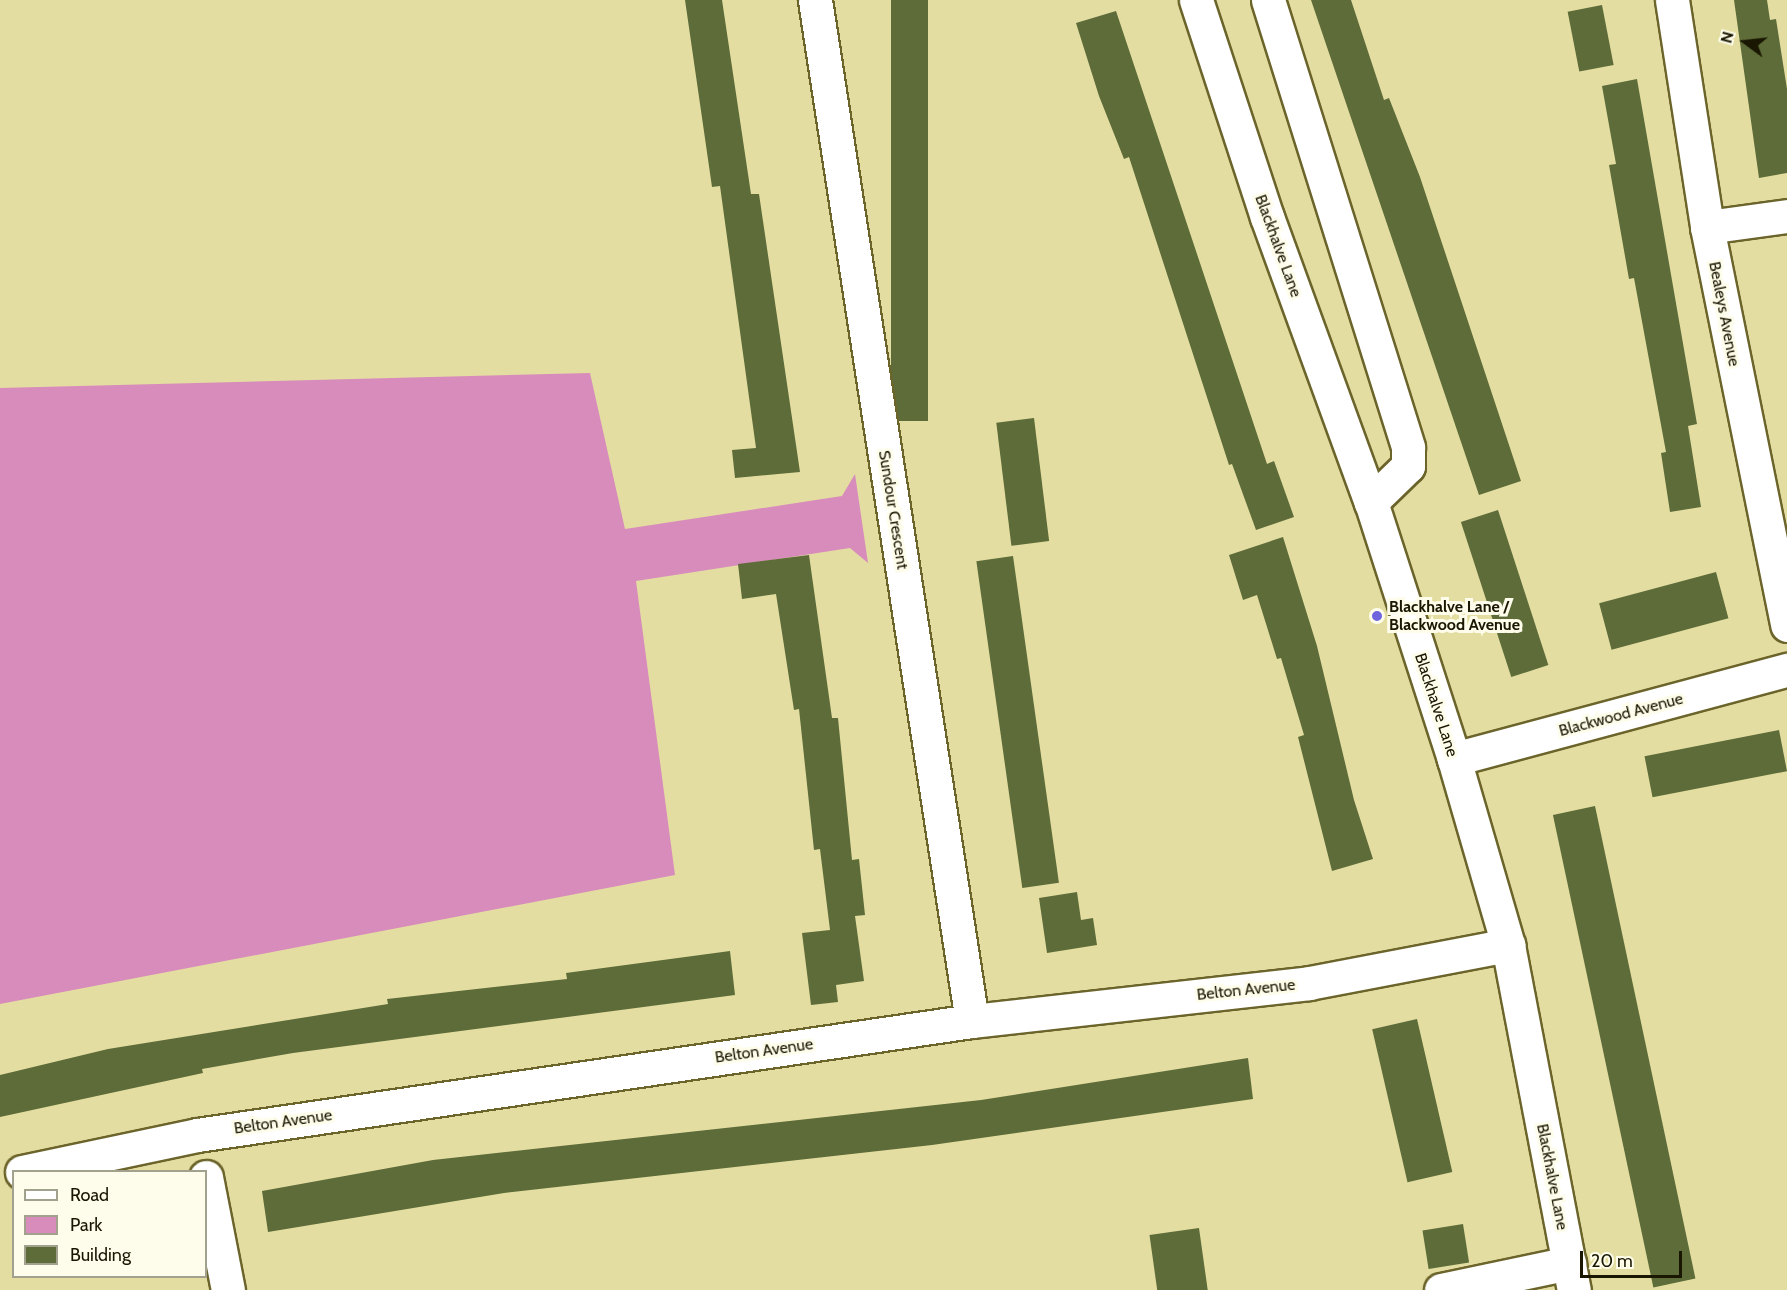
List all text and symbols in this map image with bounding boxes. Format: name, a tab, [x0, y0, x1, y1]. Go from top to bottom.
north arrow	[1715, 12, 1775, 72]
text: N	[1716, 29, 1738, 45]
street label: Blackhalve Lane	[1251, 192, 1305, 300]
street label: Bealeys Avenue	[1704, 260, 1744, 368]
street label: Sundour Crescent	[874, 449, 912, 571]
place label: Blackhalve Lane / Blackwood Avenue	[1389, 597, 1520, 635]
marker: Blackhalve Lane / Blackwood Avenue	[1370, 609, 1384, 623]
street label: Blackhalve Lane	[1410, 651, 1462, 759]
street label: Blackwood Avenue	[1557, 689, 1685, 741]
street label: Belton Avenue	[1196, 975, 1296, 1005]
street label: Belton Avenue	[714, 1035, 814, 1067]
street label: Belton Avenue	[233, 1106, 333, 1138]
street label: Blackhalve Lane	[1532, 1122, 1572, 1232]
legend	[12, 1170, 207, 1278]
text: Road	[70, 1184, 109, 1206]
text: Park	[70, 1214, 102, 1236]
scale bar	[1583, 1239, 1685, 1277]
text: Building	[70, 1244, 131, 1266]
text: 20 m	[1591, 1250, 1633, 1272]

